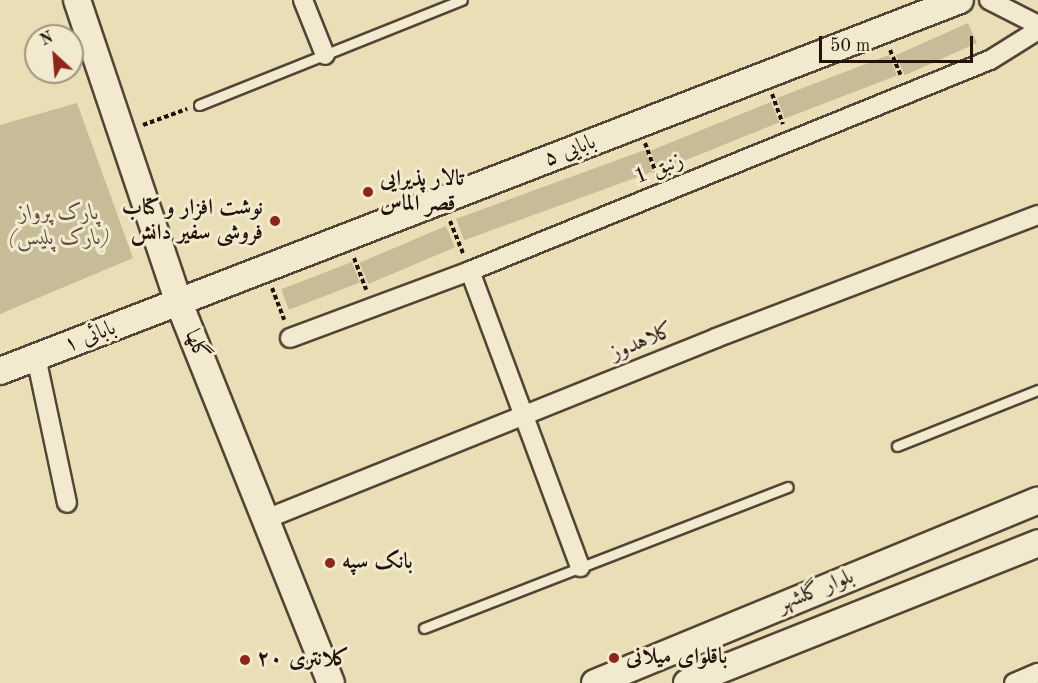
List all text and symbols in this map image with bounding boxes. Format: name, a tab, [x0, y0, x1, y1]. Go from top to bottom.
north arrow	[24, 24, 84, 84]
scale bar	[822, 24, 976, 62]
text: N	[38, 30, 56, 49]
text: 50 m	[830, 37, 870, 55]
street label: ۵ بابایی	[540, 129, 600, 173]
street label: زنبق 1	[631, 147, 687, 191]
place label: تالار پذیرایی قصر الماس	[380, 166, 464, 218]
marker: تالار پذیرایی قصر الماس	[361, 185, 375, 199]
place label: نوشت افزار و کتاب فروشی سفیر دانش	[122, 195, 263, 246]
park label: پارک پرواز (پارک پلیس)	[8, 200, 110, 252]
marker: نوشت افزار و کتاب فروشی سفیر دانش	[268, 214, 282, 228]
street label: بابائی ۱	[60, 315, 120, 359]
street label: کلاهدوز	[607, 318, 677, 366]
street label: گلها	[178, 326, 214, 364]
place label: بانک سپه	[342, 550, 413, 576]
marker: بانک سپه	[323, 556, 337, 570]
street label: بلوار گلشهر	[774, 564, 858, 618]
place label: باقلوای میلانی	[626, 645, 727, 671]
place label: کلانتری ۲۰	[257, 647, 349, 673]
marker: باقلوای میلانی	[607, 651, 621, 665]
marker: کلانتری ۲۰	[238, 653, 252, 667]

